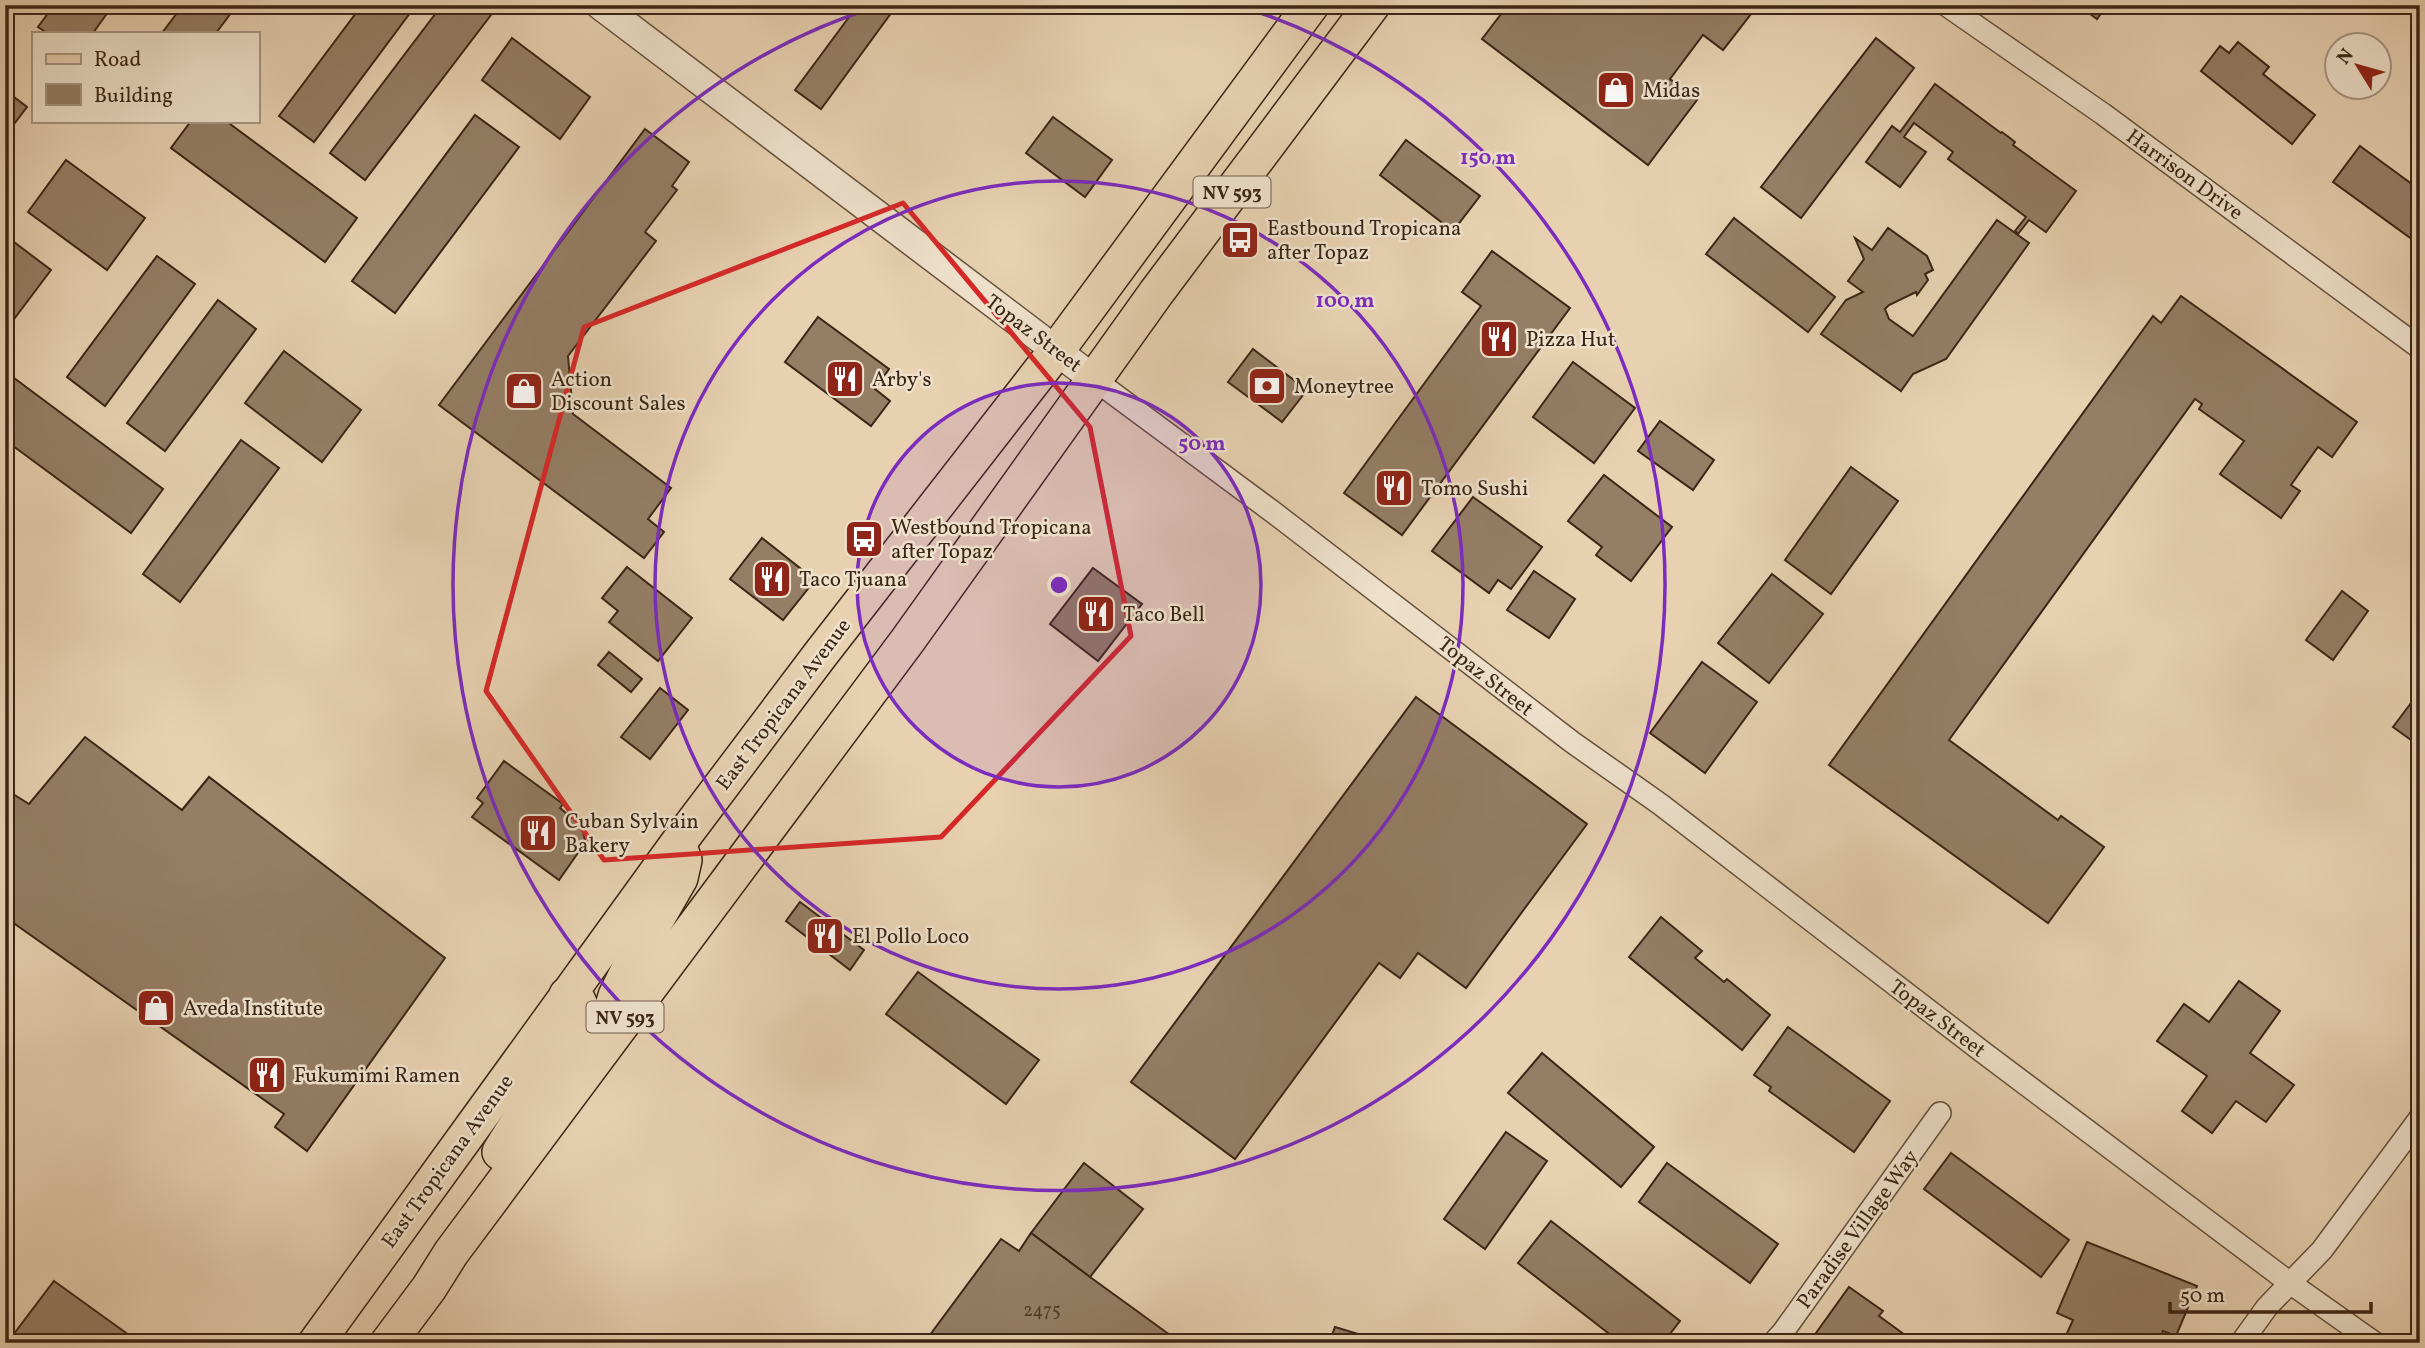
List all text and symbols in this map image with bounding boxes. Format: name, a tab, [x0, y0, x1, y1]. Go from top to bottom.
legend	[32, 32, 259, 122]
north arrow	[2324, 32, 2394, 102]
text: N	[2331, 43, 2361, 70]
text: Road	[94, 46, 141, 75]
shop icon: Midas	[1595, 69, 1637, 111]
place label: Midas	[1643, 77, 1700, 106]
text: Building	[94, 82, 173, 111]
street label: Harrison Drive	[2120, 123, 2249, 228]
text: 150 m	[1460, 144, 1516, 173]
road number: NV 593	[1194, 176, 1270, 208]
place label: Eastbound Tropicana after Topaz	[1267, 215, 1462, 268]
bus stop icon: Eastbound Tropicana after Topaz	[1219, 219, 1261, 261]
text: 100 m	[1315, 287, 1375, 316]
street label: Topaz Street	[979, 288, 1087, 380]
restaurant icon: Pizza Hut	[1478, 318, 1520, 360]
place label: Pizza Hut	[1526, 326, 1615, 355]
restaurant icon: Arby's	[824, 358, 866, 400]
bank icon: Moneytree	[1246, 365, 1288, 407]
place label: Action Discount Sales	[551, 366, 685, 419]
place label: Arby's	[872, 366, 931, 395]
shop icon: Action Discount Sales	[503, 370, 545, 412]
place label: Moneytree	[1294, 373, 1394, 402]
text: 50 m	[1178, 430, 1226, 459]
restaurant icon: Tomo Sushi	[1373, 467, 1415, 509]
place label: Tomo Sushi	[1421, 475, 1528, 504]
place label: Westbound Tropicana after Topaz	[891, 514, 1092, 567]
bus stop icon: Westbound Tropicana after Topaz	[843, 518, 885, 560]
restaurant icon: Taco Tjuana	[751, 558, 793, 600]
place label: Taco Tjuana	[799, 566, 907, 595]
centre of rings	[1047, 573, 1071, 597]
restaurant icon: Taco Bell	[1075, 593, 1117, 635]
place label: Taco Bell	[1123, 601, 1205, 630]
street label: East Tropicana Avenue	[710, 613, 859, 797]
street label: Topaz Street	[1431, 631, 1539, 724]
place label: Cuban Sylvain Bakery	[565, 808, 699, 861]
restaurant icon: Cuban Sylvain Bakery	[517, 812, 559, 854]
restaurant icon: El Pollo Loco	[804, 915, 846, 957]
place label: El Pollo Loco	[852, 923, 969, 952]
street label: Topaz Street	[1883, 973, 1991, 1065]
shop icon: Aveda Institute	[135, 987, 177, 1029]
place label: Aveda Institute	[183, 995, 323, 1024]
road number: NV 593	[586, 1001, 664, 1032]
restaurant icon: Fukumimi Ramen	[246, 1054, 288, 1096]
place label: Fukumimi Ramen	[294, 1062, 460, 1091]
street label: East Tropicana Avenue	[375, 1069, 521, 1255]
street label: Paradise Village Way	[1791, 1144, 1926, 1315]
scale bar	[2170, 1271, 2371, 1315]
text: 50 m	[2180, 1282, 2225, 1311]
house number: 2475	[1023, 1299, 1061, 1324]

